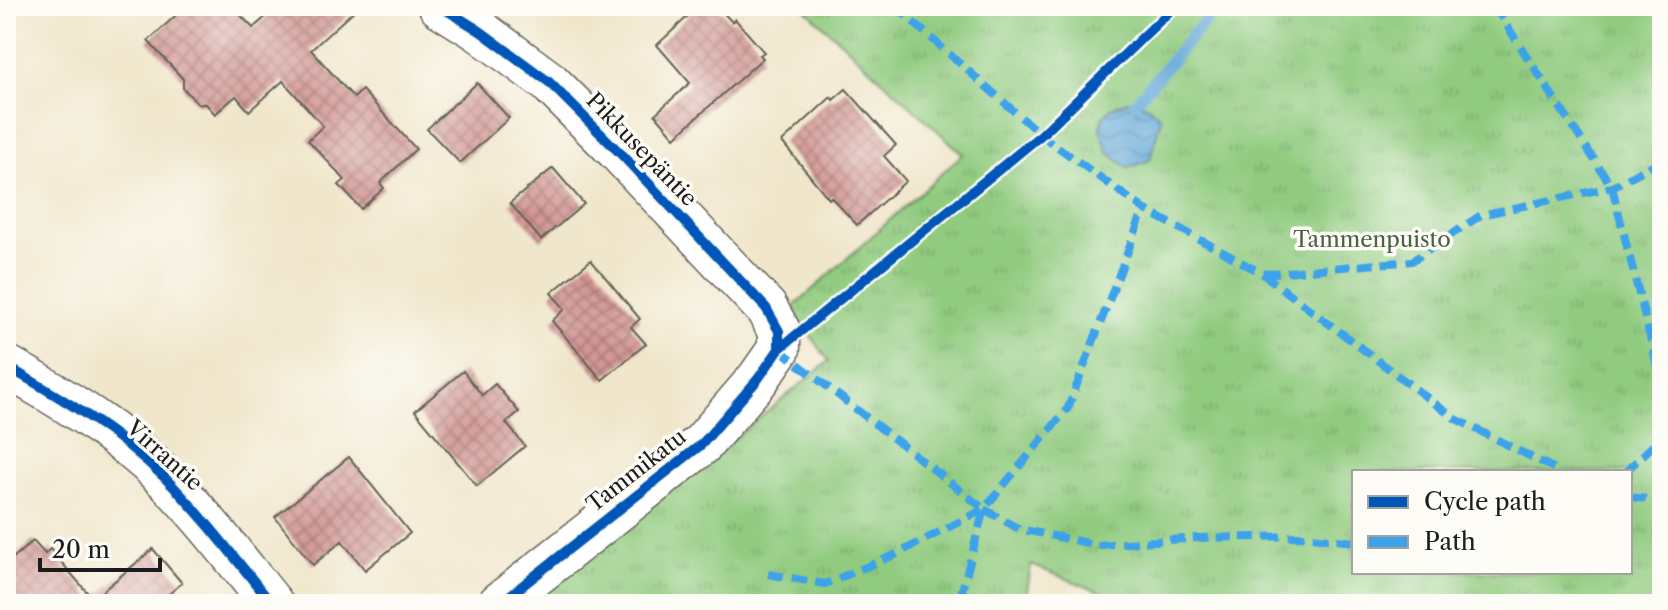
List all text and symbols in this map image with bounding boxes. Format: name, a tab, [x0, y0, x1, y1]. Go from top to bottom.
street label: Pikkusepäntie	[581, 87, 703, 212]
park label: Tammenpuisto	[1293, 226, 1451, 253]
street label: Virrantie	[120, 413, 208, 497]
street label: Tammikatu	[581, 423, 691, 518]
legend	[1352, 470, 1632, 574]
text: Cycle path	[1424, 487, 1546, 516]
scale bar	[40, 522, 160, 572]
text: Path	[1424, 527, 1476, 556]
text: 20 m	[52, 535, 110, 564]

